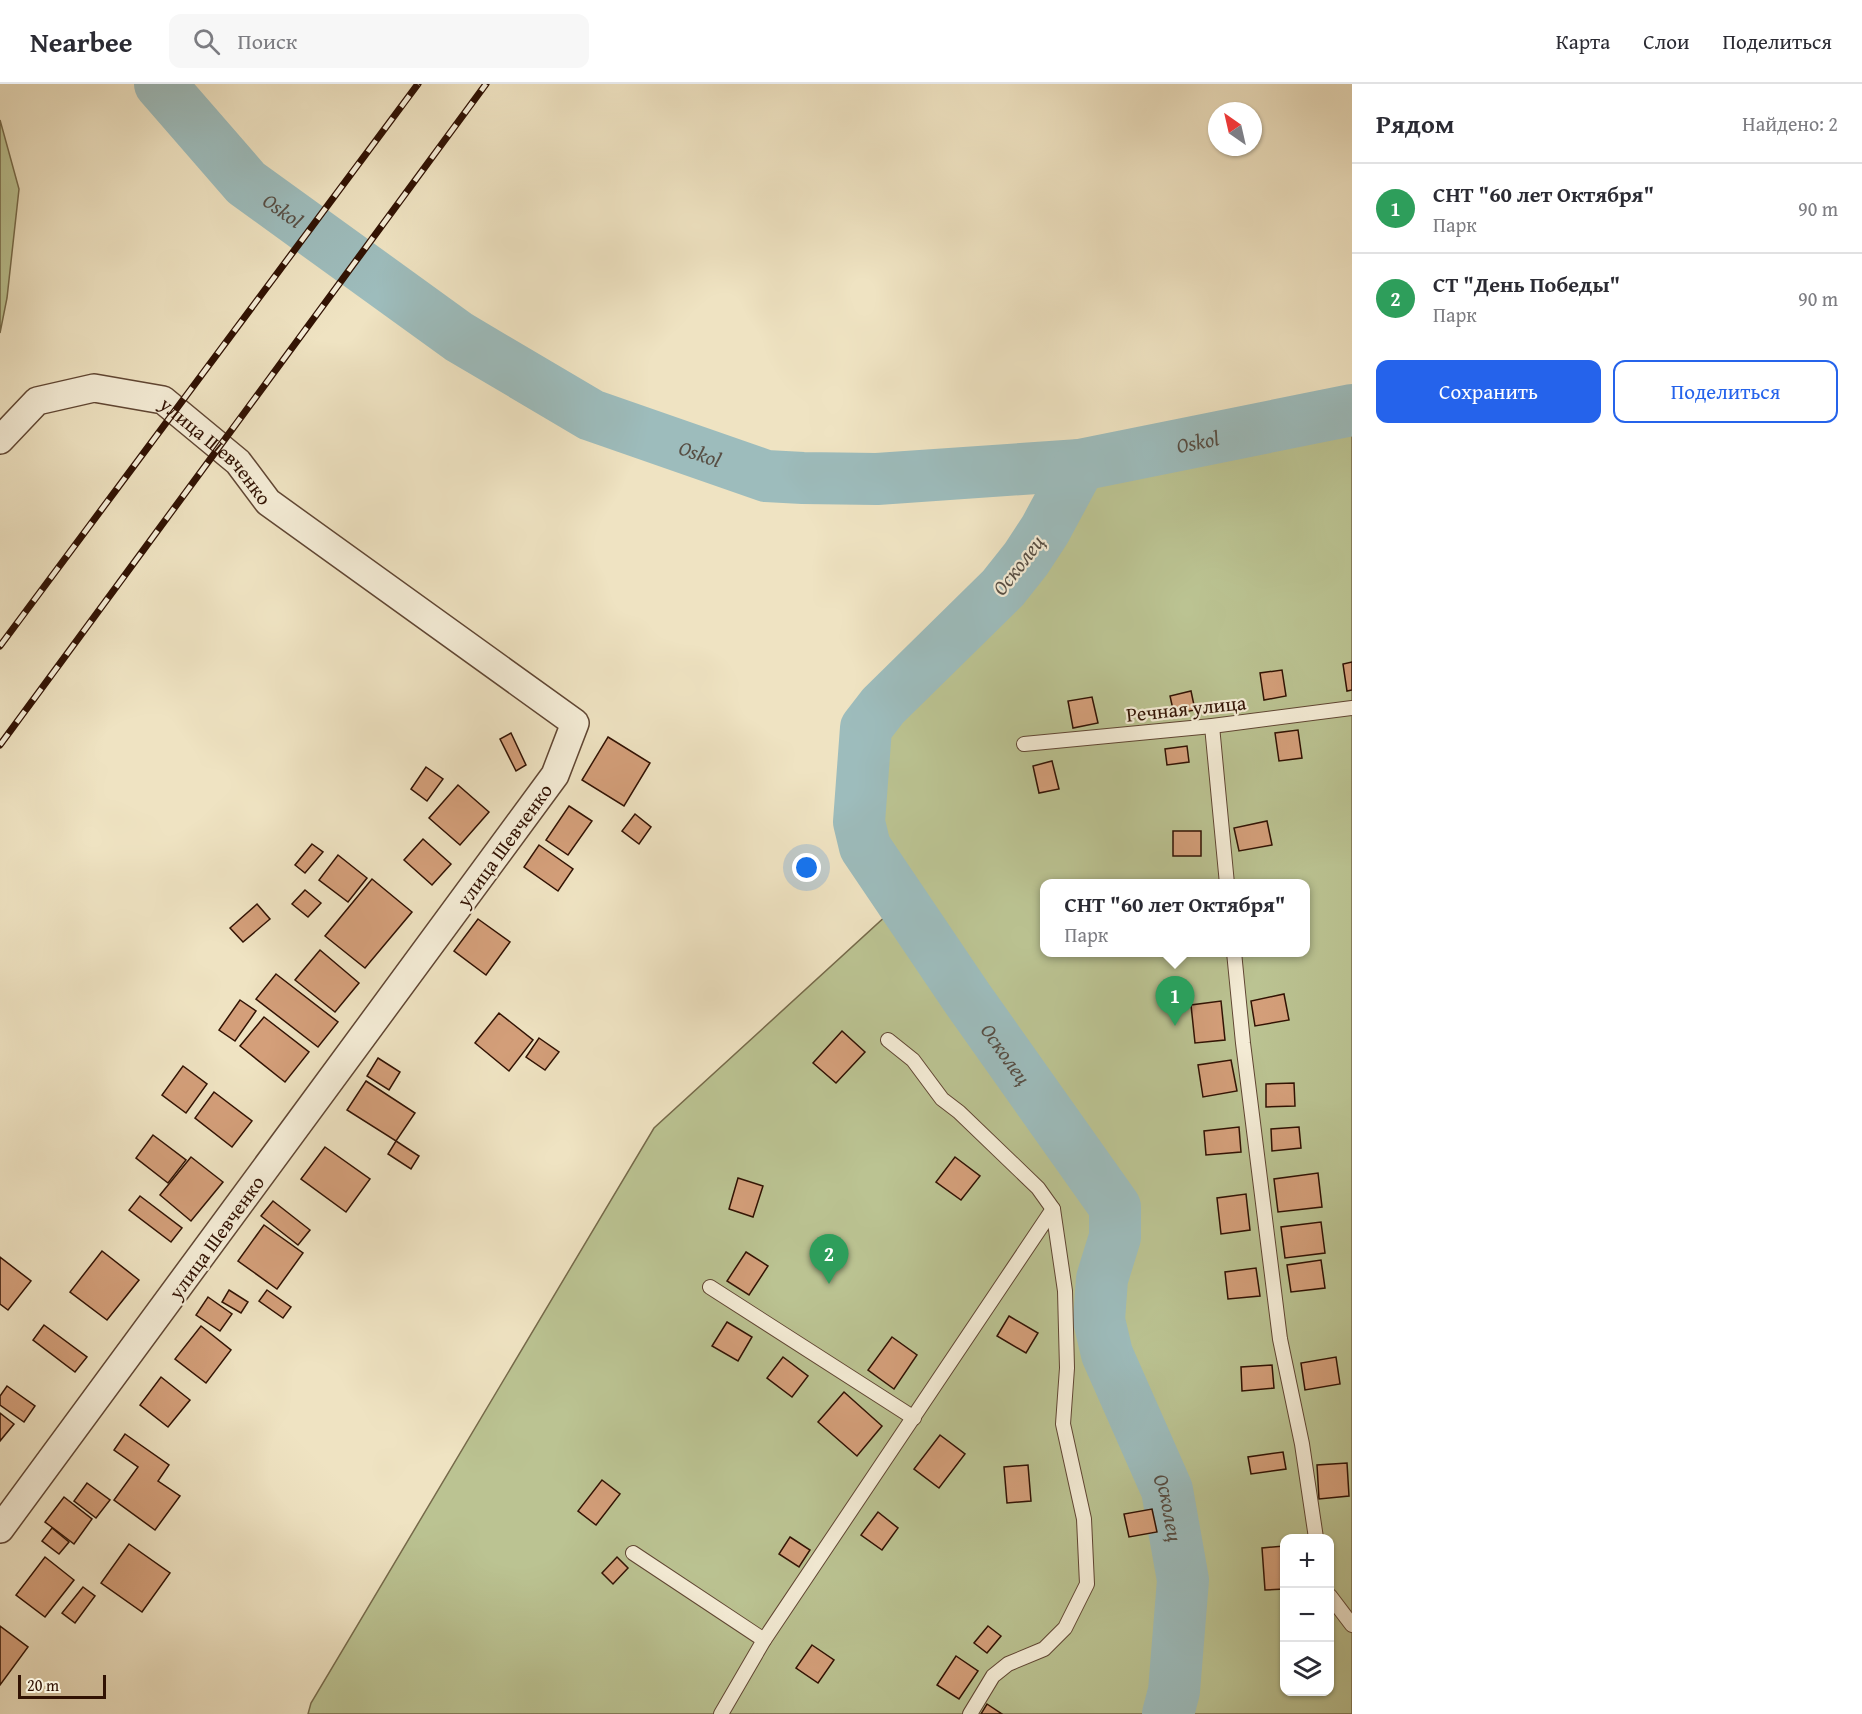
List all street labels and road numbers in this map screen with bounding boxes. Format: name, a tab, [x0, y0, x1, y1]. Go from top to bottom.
street label: улица Шевченко	[153, 388, 279, 511]
street label: Речная улица	[1125, 687, 1248, 729]
street label: улица Шевченко	[449, 777, 559, 914]
street label: улица Шевченко	[161, 1169, 271, 1306]

